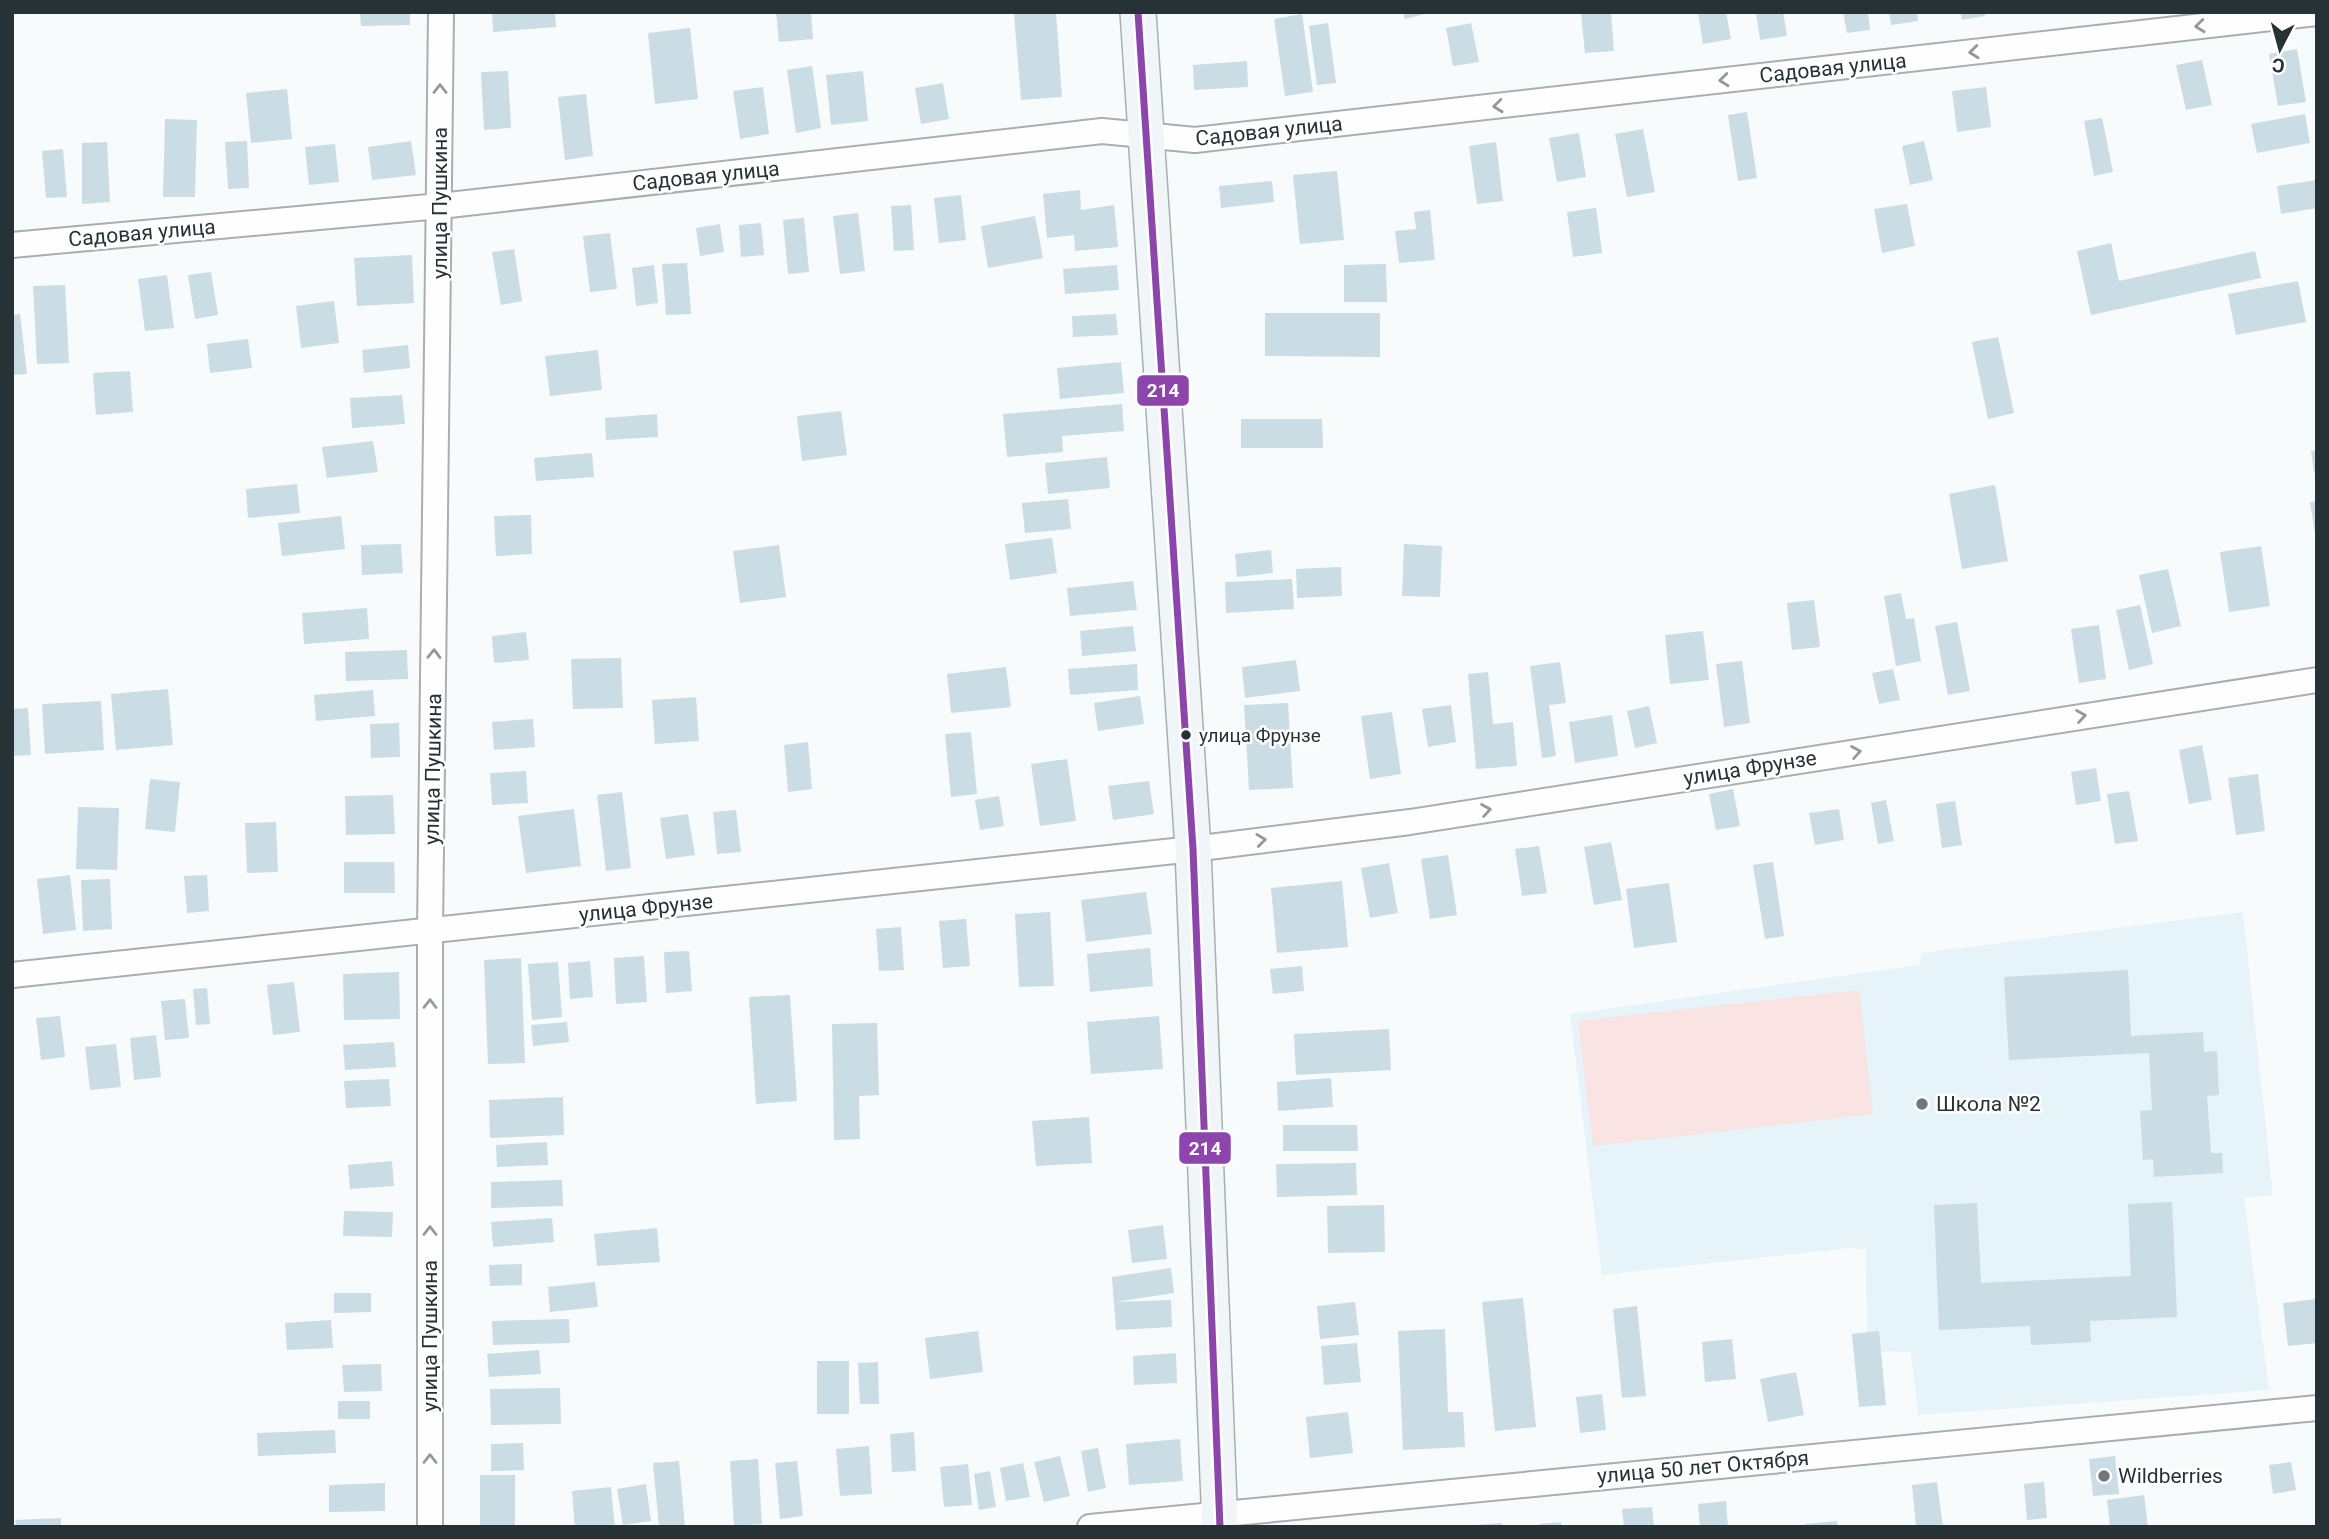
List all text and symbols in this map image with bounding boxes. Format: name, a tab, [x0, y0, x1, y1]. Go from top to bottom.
north arrow	[2245, 14, 2315, 84]
one-way arrow	[2194, 18, 2205, 33]
one-way arrow	[1968, 44, 1980, 59]
street label: Садовая улица	[1758, 48, 1908, 88]
text: С	[2271, 53, 2286, 77]
one-way arrow	[1718, 72, 1729, 87]
one-way arrow	[432, 83, 448, 94]
one-way arrow	[1492, 98, 1504, 113]
street label: Садовая улица	[1194, 111, 1344, 151]
street label: улица Пушкина	[428, 127, 452, 279]
street label: Садовая улица	[631, 156, 781, 196]
street label: Садовая улица	[67, 215, 217, 251]
line badge: 214	[1136, 374, 1190, 407]
text: 214	[1147, 379, 1179, 402]
one-way arrow	[426, 648, 442, 658]
street label: улица Пушкина	[420, 693, 446, 845]
one-way arrow	[2075, 709, 2087, 724]
place label: улица Фрунзе	[1199, 724, 1321, 747]
marker: улица Фрунзе	[1179, 728, 1193, 742]
one-way arrow	[1850, 745, 1862, 760]
street label: улица Фрунзе	[1682, 746, 1818, 790]
one-way arrow	[1480, 803, 1492, 818]
one-way arrow	[1255, 833, 1267, 848]
street label: улица Фрунзе	[578, 889, 714, 927]
one-way arrow	[422, 998, 438, 1008]
place label: Школа №2	[1936, 1092, 2041, 1116]
marker: Школа №2	[1914, 1096, 1930, 1112]
line badge: 214	[1178, 1131, 1232, 1165]
text: 214	[1189, 1137, 1221, 1160]
one-way arrow	[422, 1225, 438, 1236]
street label: улица Пушкина	[418, 1260, 442, 1412]
street label: улица 50 лет Октября	[1596, 1446, 1810, 1488]
one-way arrow	[422, 1453, 438, 1463]
place label: Wildberries	[2118, 1464, 2223, 1488]
marker: Wildberries	[2096, 1468, 2112, 1484]

